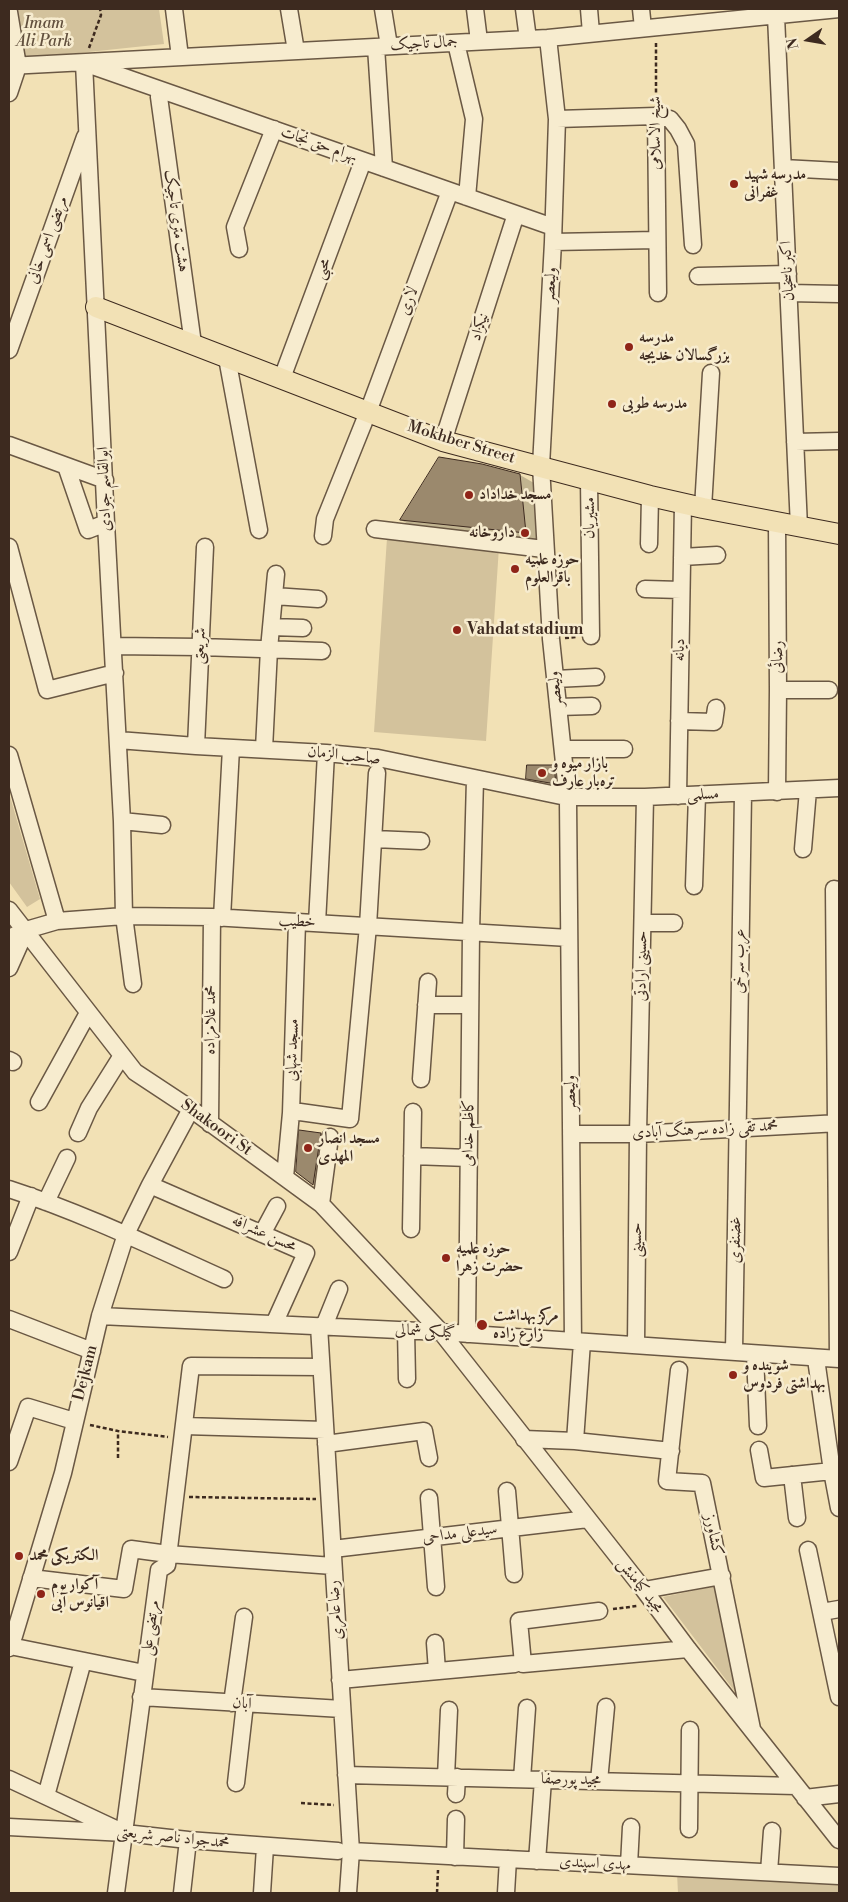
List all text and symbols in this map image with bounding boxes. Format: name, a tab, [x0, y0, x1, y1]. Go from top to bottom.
park label: Imam Ali Park	[16, 14, 72, 52]
north arrow	[783, 15, 833, 65]
street label: جمال تاجیک	[390, 33, 458, 55]
text: N	[783, 36, 803, 51]
street label: شیخ الاسلامی	[646, 96, 666, 170]
street label: بهرام حق نجات	[278, 123, 360, 167]
place label: مدرسه شهید غفرانی	[744, 165, 806, 203]
street label: هشت متری تاجیک	[159, 168, 193, 274]
marker: مدرسه شهید غفرانی	[728, 178, 740, 190]
street label: مرتضی اسمی خانی	[23, 194, 73, 286]
street label: اکبر ناسخیان	[777, 240, 799, 302]
street label: محبی	[310, 256, 336, 282]
street label: ولیعصر	[540, 267, 562, 303]
street label: لاری	[395, 284, 423, 318]
street label: نیکزاد	[466, 311, 494, 343]
place label: مدرسه بزرگسالان خدیجه	[639, 328, 730, 366]
marker: مدرسه بزرگسالان خدیجه	[623, 341, 635, 353]
place label: مدرسه طوبی	[622, 394, 688, 414]
marker: مدرسه طوبی	[606, 398, 618, 410]
street label: Mokhber Street	[405, 417, 517, 469]
street label: ابوالقاسم جوادی	[94, 446, 116, 532]
place label: مسجد خداداد	[479, 485, 552, 505]
marker: مسجد خداداد	[463, 489, 475, 501]
street label: مشیریان	[580, 497, 600, 539]
place label: داروخانه	[469, 523, 515, 543]
marker: داروخانه	[519, 527, 531, 539]
place label: حوزه علمیه باقرالعلوم	[525, 550, 580, 588]
marker: حوزه علمیه باقرالعلوم	[509, 563, 521, 575]
place label: Vahdat stadium	[467, 620, 583, 640]
marker: Vahdat stadium	[451, 624, 463, 636]
street label: شریعتی	[189, 627, 211, 665]
street label: دیانه	[670, 638, 690, 662]
street label: رضائی	[768, 641, 788, 673]
street label: ولیعصر	[545, 670, 567, 708]
street label: صاحب الزمان	[307, 743, 381, 769]
place label: بازار میوه و تره‌بار عارف	[552, 754, 615, 792]
marker: بازار میوه و تره‌بار عارف	[536, 767, 548, 779]
street label: مسلمی	[687, 785, 719, 805]
street label: خطیب	[278, 911, 316, 933]
street label: عرب سرخی	[730, 928, 750, 994]
street label: حسینی ارادتی	[632, 930, 652, 1002]
street label: محمد غلامزاده	[201, 985, 221, 1055]
street label: مسجد شهابی	[282, 1018, 304, 1082]
street label: ولیعصر	[561, 1075, 581, 1111]
street label: Shakoori St	[177, 1096, 255, 1160]
street label: کاظم خدامی	[459, 1099, 479, 1167]
street label: محمد تقی زاده سرهنگ آبادی	[632, 1117, 778, 1143]
place label: مسجد انصار المهدی	[318, 1129, 380, 1167]
marker: مسجد انصار المهدی	[302, 1142, 314, 1154]
street label: محسن عشرافه	[229, 1211, 299, 1257]
street label: غضنفری	[726, 1216, 746, 1264]
street label: حسینی	[627, 1222, 647, 1258]
place label: حوزه علمیه حضرت زهرا	[456, 1239, 523, 1277]
marker: حوزه علمیه حضرت زهرا	[440, 1252, 452, 1264]
place label: مرکز بهداشت زارع زاده	[493, 1306, 559, 1344]
marker: مرکز بهداشت زارع زاده	[475, 1318, 489, 1332]
street label: گيلکی شمالی	[394, 1321, 456, 1343]
street label: Dejkam	[70, 1343, 102, 1403]
place label: شوینده و بهداشتی فردوس	[743, 1356, 825, 1394]
marker: شوینده و بهداشتی فردوس	[727, 1369, 739, 1381]
street label: کشاورز	[699, 1512, 727, 1558]
street label: سیدعلی مداحی	[421, 1520, 499, 1548]
place label: الکتریکی محمد	[29, 1546, 99, 1566]
marker: الکتریکی محمد	[13, 1550, 25, 1562]
street label: مجید کیامنش	[613, 1555, 667, 1617]
place label: آکواریوم اقیانوس آبی	[51, 1575, 109, 1613]
street label: رضا عامری	[324, 1580, 348, 1640]
marker: آکواریوم اقیانوس آبی	[35, 1588, 47, 1600]
street label: مرتضی علی	[138, 1599, 164, 1657]
street label: آبان	[232, 1694, 252, 1714]
street label: مجید پورصفا	[541, 1770, 601, 1790]
street label: محمدجواد ناصر شریعتی	[116, 1823, 230, 1853]
street label: مهدی اسپندی	[559, 1853, 631, 1875]

